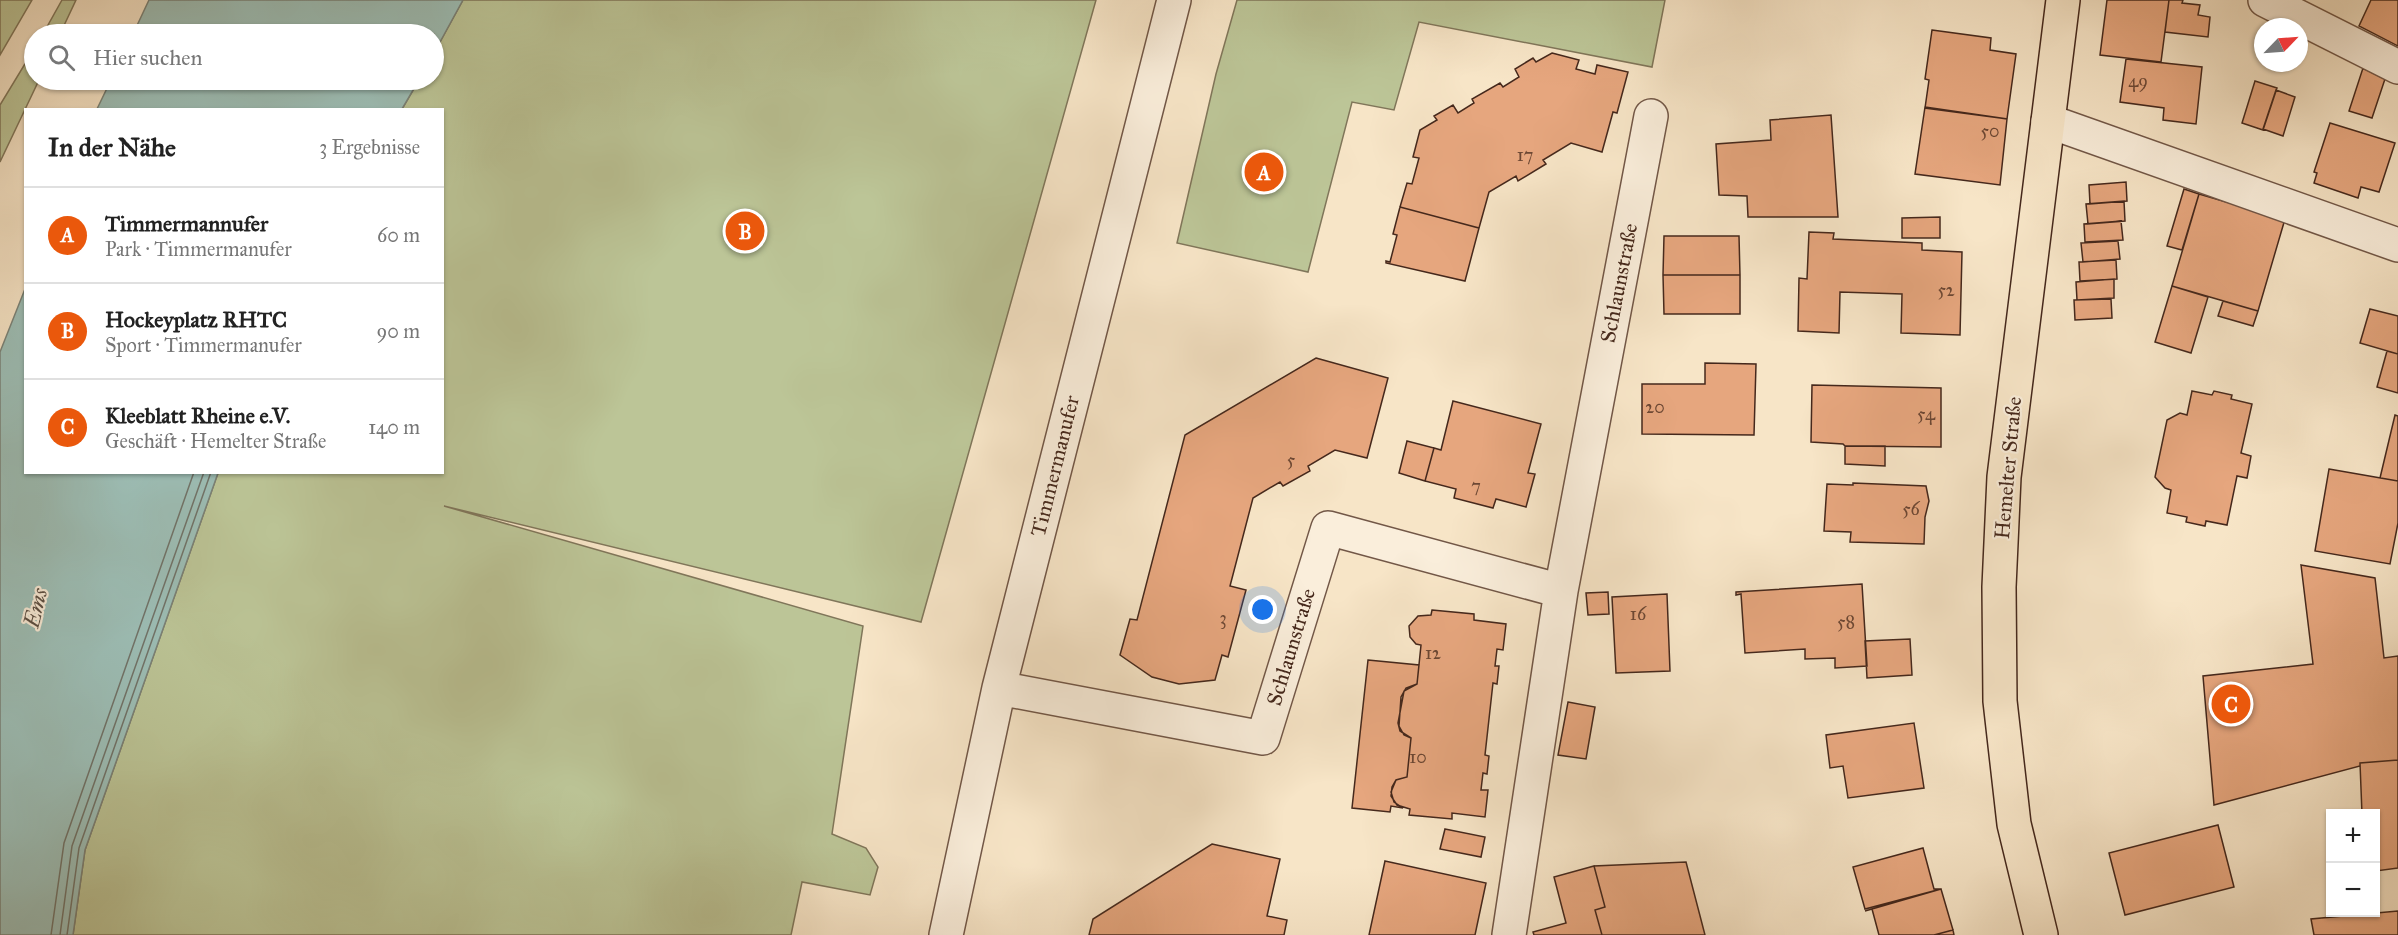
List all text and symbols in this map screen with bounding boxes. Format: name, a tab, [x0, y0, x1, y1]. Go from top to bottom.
north arrow	[2254, 18, 2308, 72]
search box	[24, 24, 444, 90]
icon: search	[45, 41, 78, 74]
text: Hier suchen	[93, 44, 202, 71]
house number: 49	[2128, 70, 2148, 92]
house number: 50	[1981, 120, 1999, 142]
text: In der Nähe	[48, 131, 176, 163]
text: 3 Ergebnisse	[319, 135, 420, 159]
house number: 17	[1517, 144, 1533, 166]
pin: A	[1244, 150, 1284, 195]
pin: B	[726, 208, 764, 254]
text: Timmermannufer	[105, 210, 268, 237]
street label: Schlaunstraße	[1595, 221, 1643, 345]
text: A	[61, 223, 74, 247]
text: 60 m	[377, 223, 420, 247]
text: Park · Timmermanufer	[105, 237, 292, 261]
house number: 52	[1937, 279, 1955, 301]
text: Hockeyplatz RHTC	[105, 306, 287, 333]
text: B	[61, 319, 74, 343]
text: 90 m	[377, 319, 420, 343]
text: Sport · Timmermanufer	[105, 333, 302, 357]
street label: Timmermanufer	[1025, 393, 1085, 539]
street label: Hemelter Straße	[1989, 395, 2027, 540]
house number: 20	[1645, 396, 1665, 418]
text: Kleeblatt Rheine e.V.	[105, 402, 290, 429]
house number: 54	[1917, 403, 1936, 425]
text: C	[61, 415, 74, 439]
text: 140 m	[368, 415, 420, 439]
text: Geschäft · Hemelter Straße	[105, 429, 326, 453]
house number: 5	[1287, 449, 1296, 471]
house number: 7	[1471, 475, 1481, 497]
house number: 56	[1902, 498, 1921, 520]
water label: Ems	[17, 585, 54, 632]
street label: Schlaunstraße	[1261, 585, 1321, 709]
your location	[1248, 595, 1277, 624]
house number: 16	[1630, 603, 1647, 625]
house number: 3	[1219, 607, 1227, 629]
house number: 58	[1837, 611, 1855, 633]
house number: 12	[1425, 642, 1441, 664]
pin: C	[2212, 682, 2250, 726]
house number: 10	[1409, 746, 1427, 768]
map controls	[2326, 809, 2380, 917]
button: +	[2326, 809, 2380, 863]
button: −	[2326, 863, 2380, 917]

